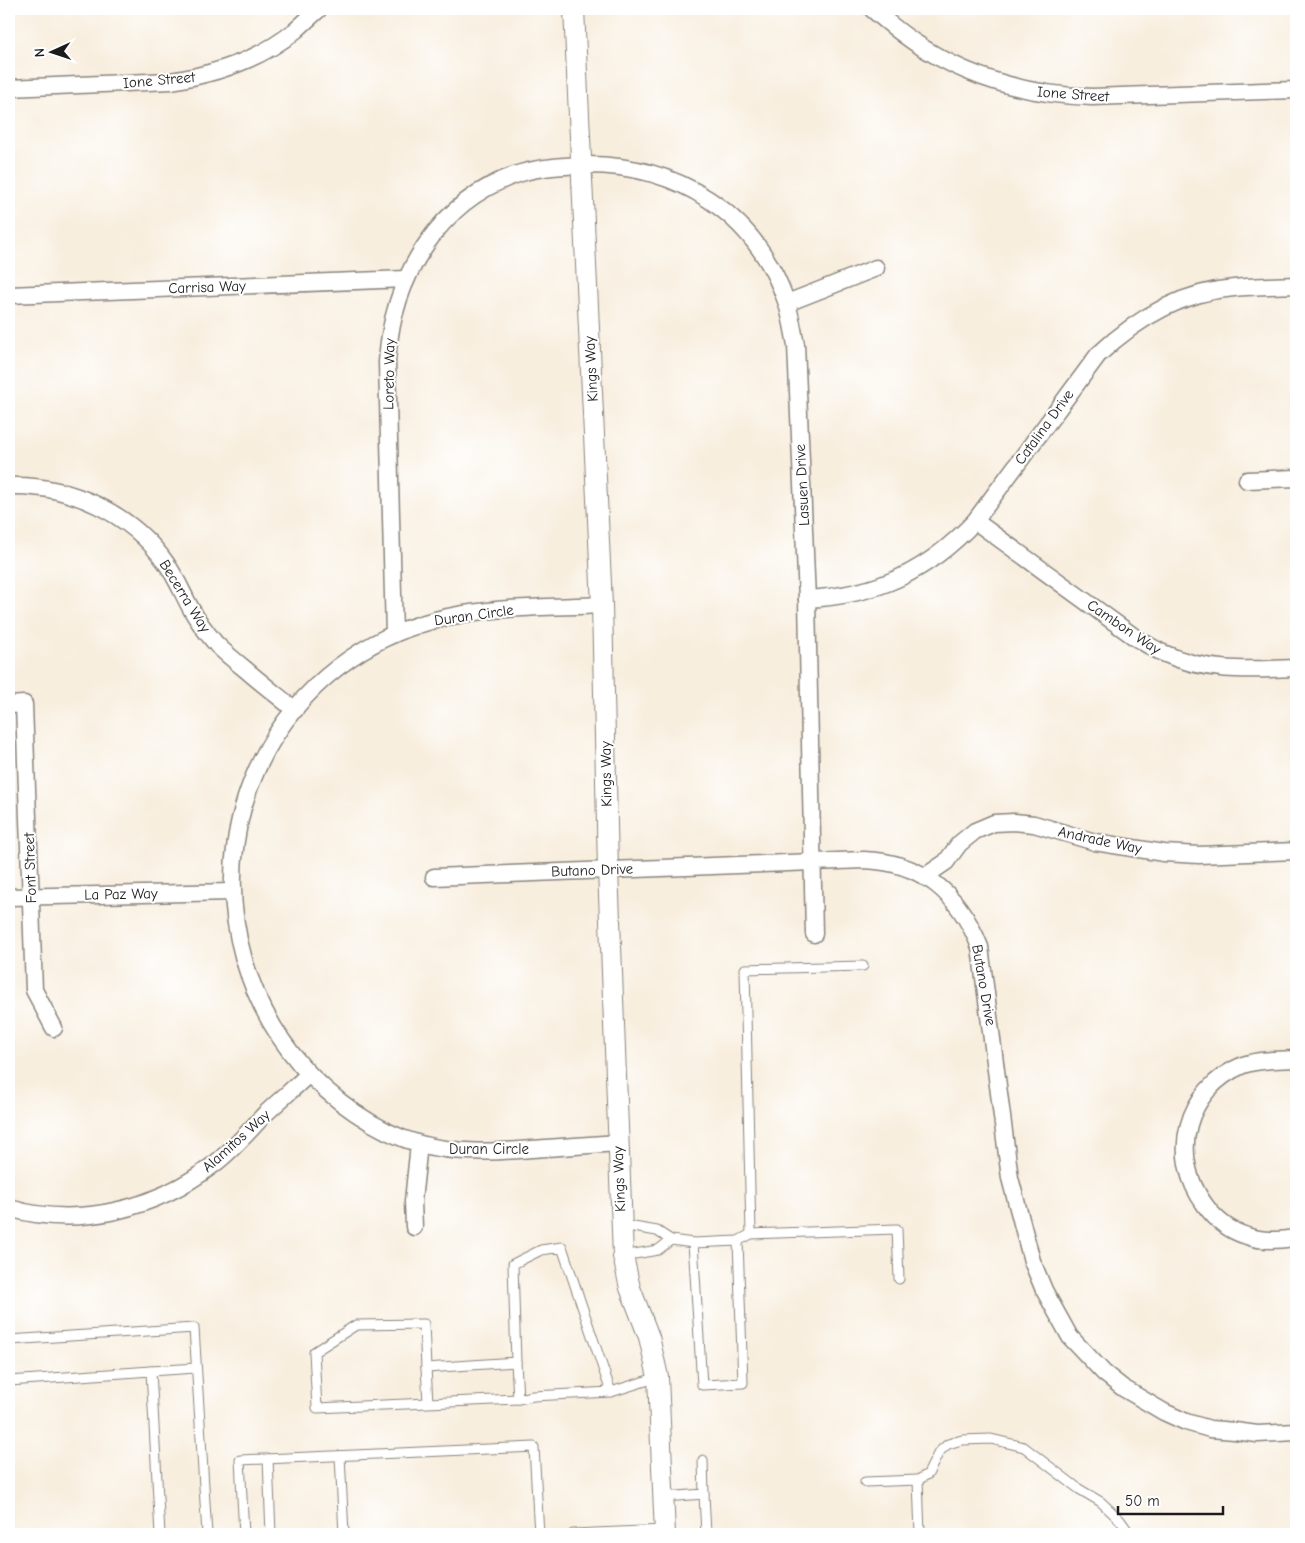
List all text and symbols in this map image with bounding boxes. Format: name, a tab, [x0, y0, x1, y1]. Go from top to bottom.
north arrow	[28, 28, 78, 78]
text: N	[31, 48, 48, 58]
street label: Ione Street	[122, 68, 196, 92]
street label: Ione Street	[1036, 83, 1110, 106]
street label: Carrisa Way	[168, 277, 246, 297]
street label: Kings Way	[580, 335, 602, 402]
street label: Loreto Way	[379, 338, 399, 410]
street label: Catalina Drive	[1011, 385, 1078, 468]
street label: Lasuen Drive	[791, 443, 813, 526]
street label: Becerra Way	[156, 556, 215, 636]
street label: Cambon Way	[1084, 596, 1165, 658]
street label: Duran Circle	[433, 600, 515, 629]
street label: Kings Way	[596, 741, 616, 807]
street label: Andrade Way	[1056, 822, 1144, 858]
street label: Font Street	[20, 832, 40, 904]
street label: Butano Drive	[551, 860, 634, 880]
street label: La Paz Way	[84, 884, 158, 904]
street label: Butano Drive	[968, 943, 1000, 1027]
street label: Alamitos Way	[198, 1106, 274, 1176]
street label: Duran Circle	[449, 1140, 529, 1158]
street label: Kings Way	[609, 1146, 629, 1212]
scale bar	[1118, 1483, 1222, 1515]
text: 50 m	[1125, 1492, 1160, 1510]

